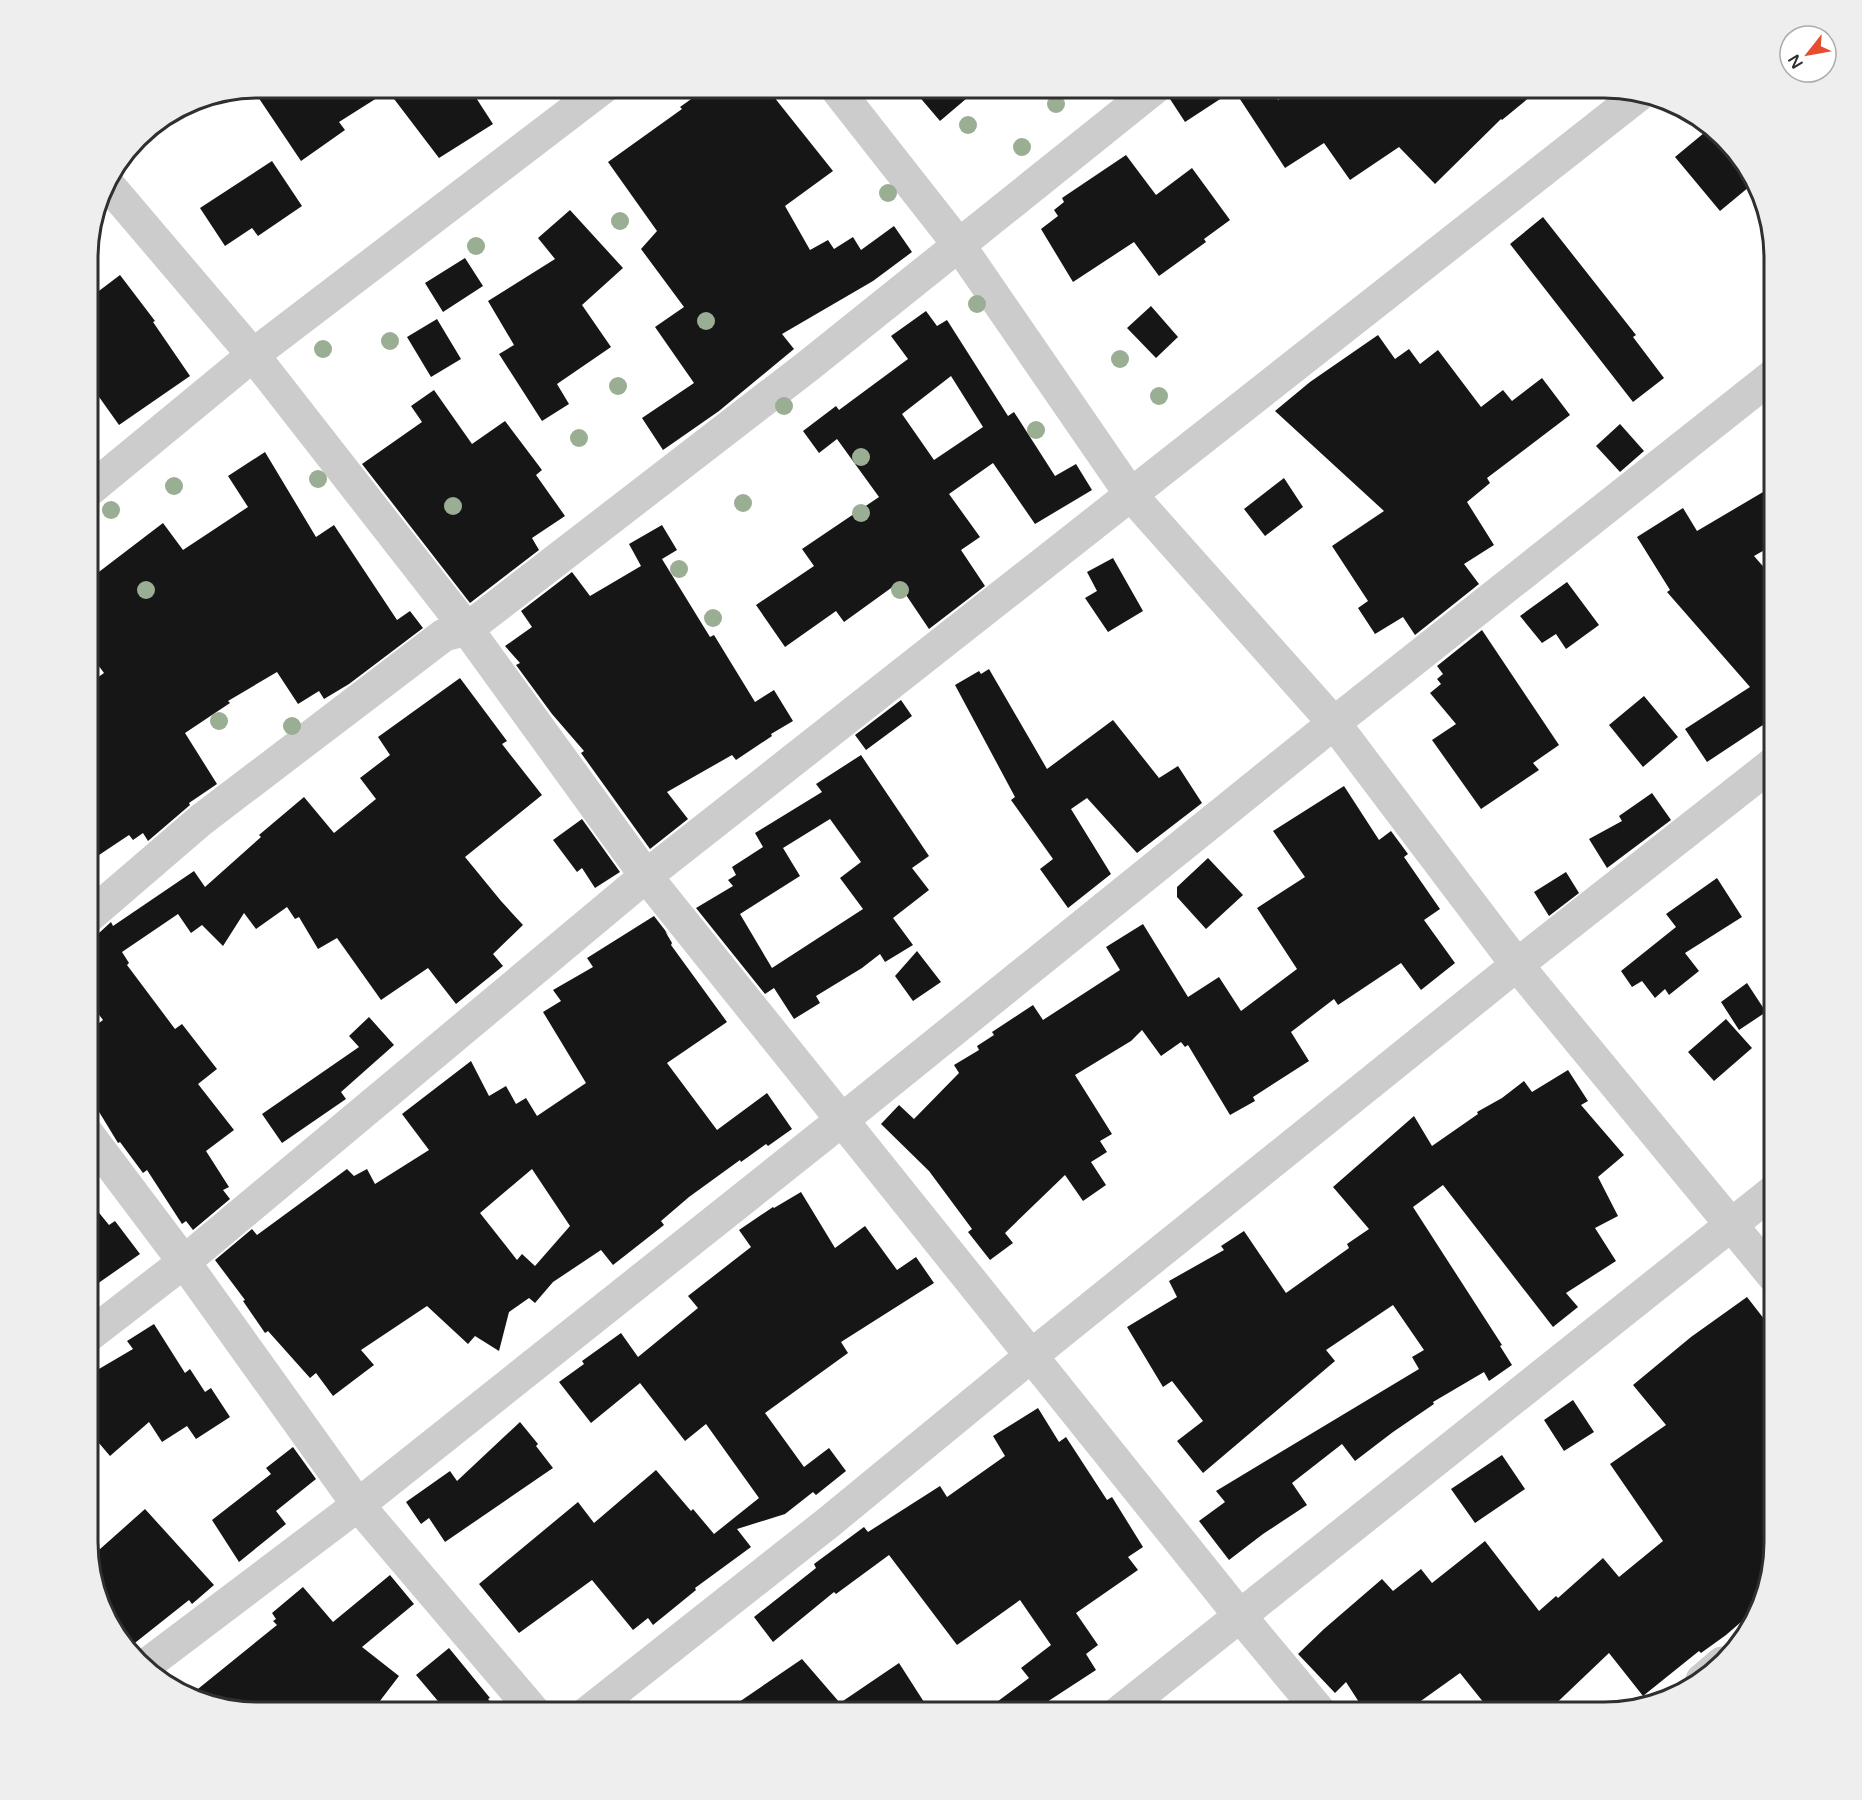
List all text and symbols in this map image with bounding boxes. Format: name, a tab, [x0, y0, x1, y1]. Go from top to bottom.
north arrow	[1778, 24, 1838, 84]
text: N	[1784, 51, 1808, 72]

